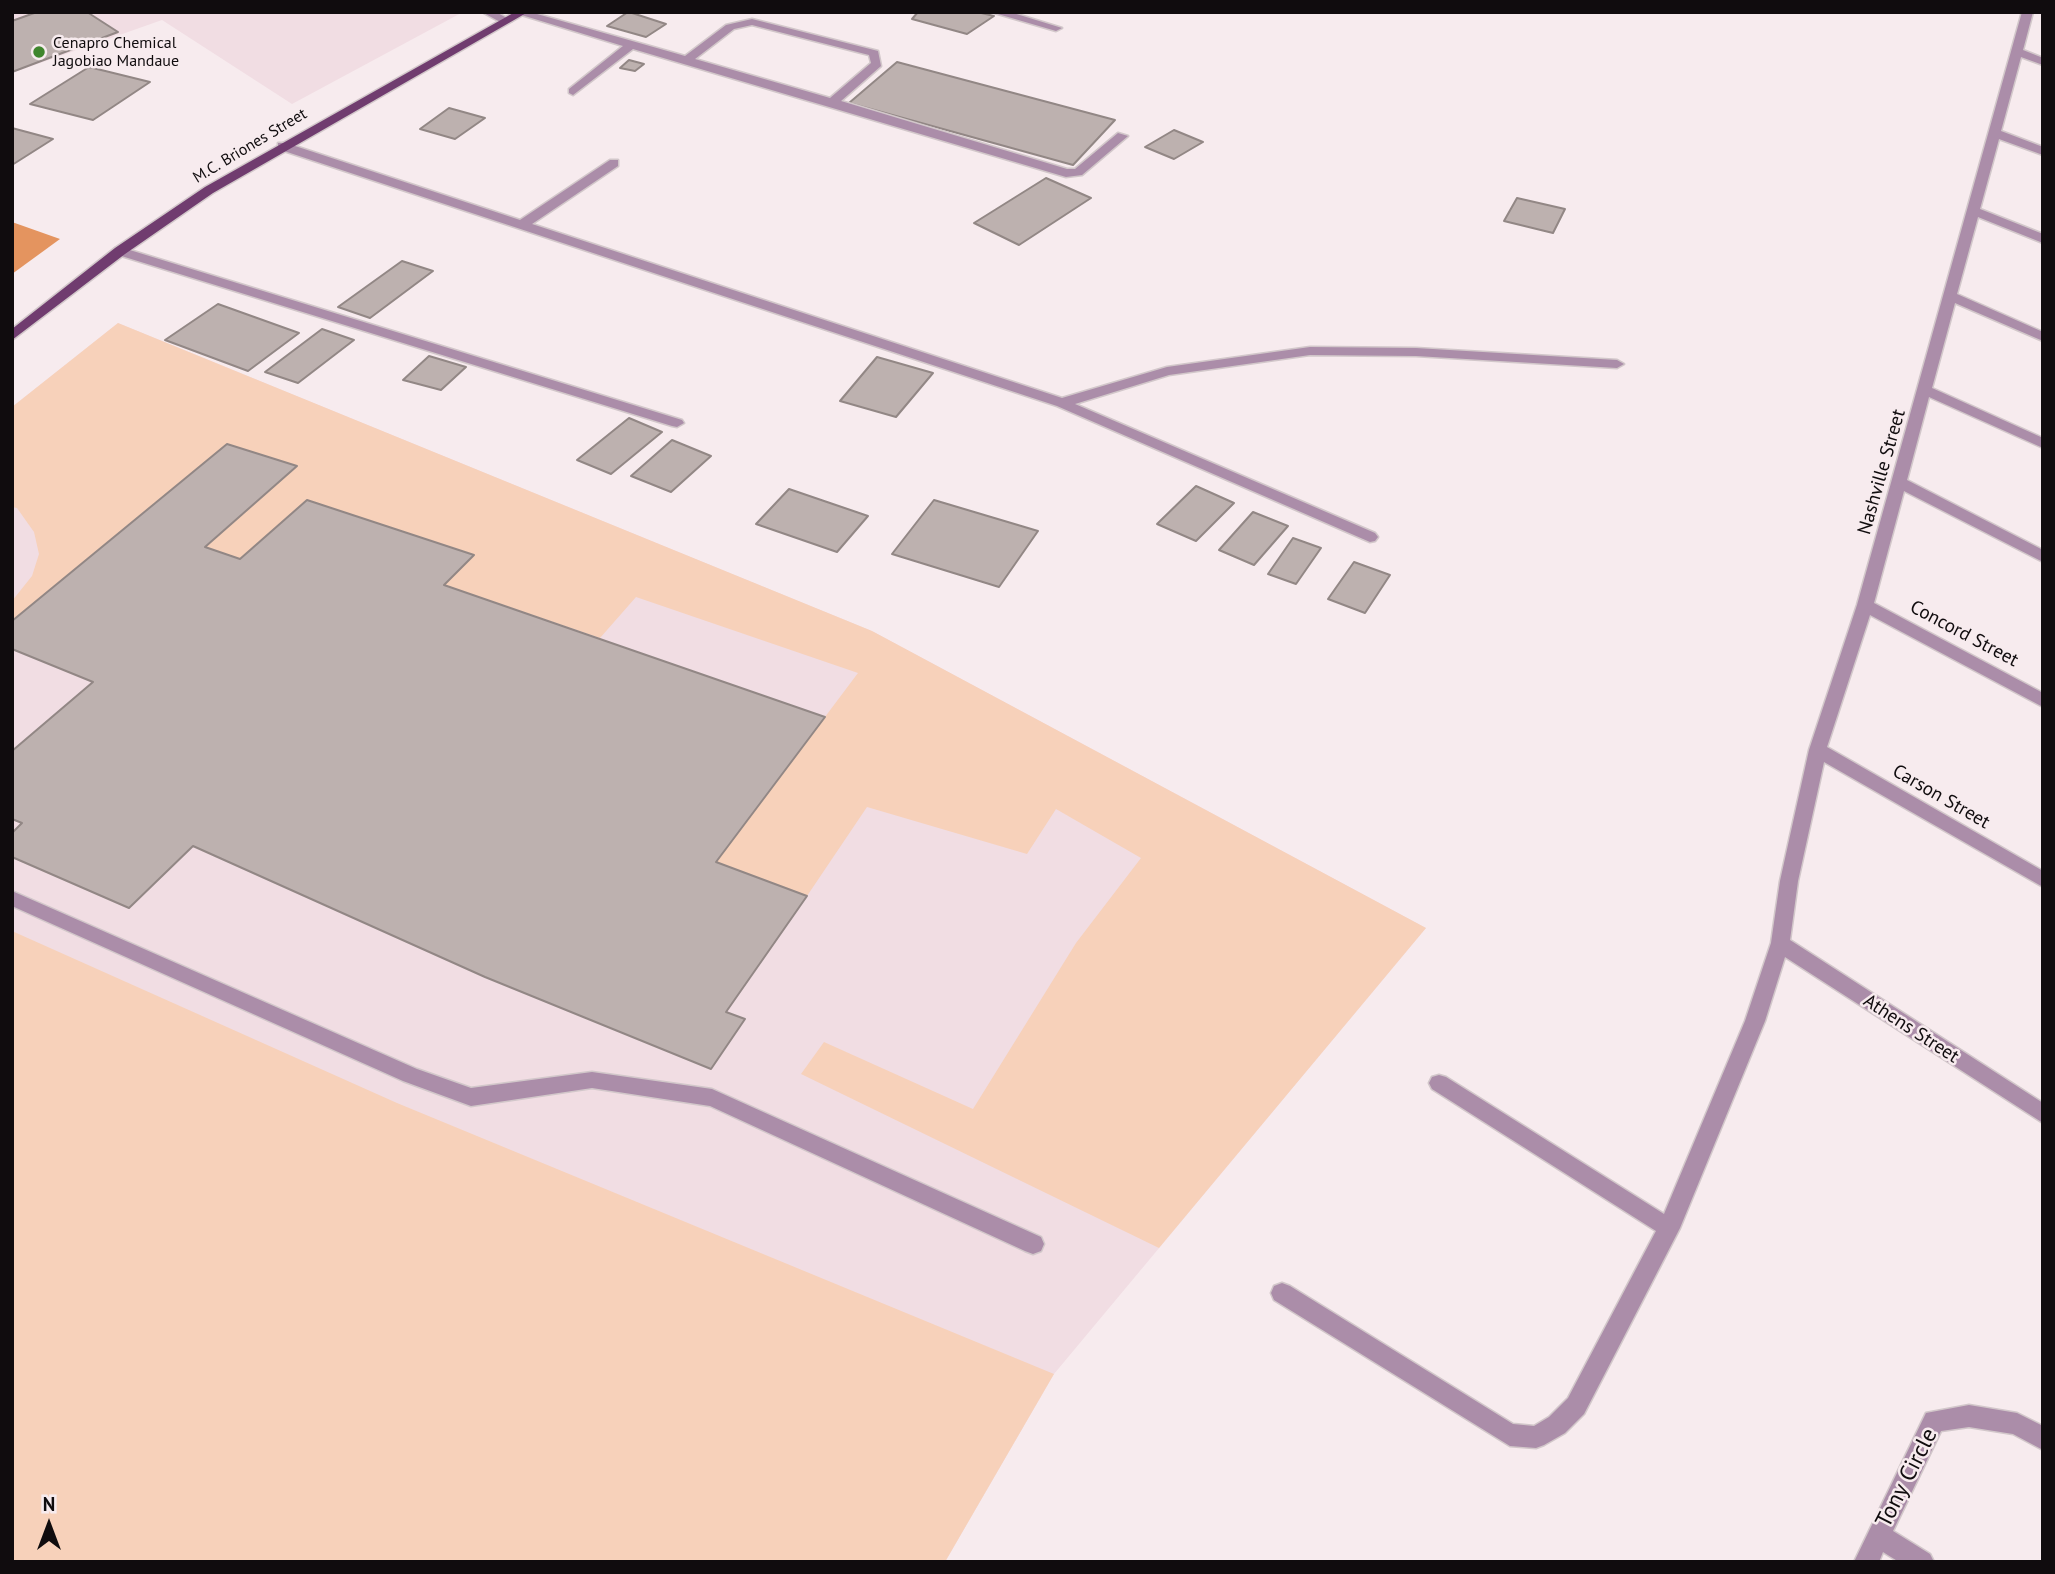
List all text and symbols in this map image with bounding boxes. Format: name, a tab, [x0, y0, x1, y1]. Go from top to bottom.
place label: Cenapro Chemical Jagobiao Mandaue	[53, 33, 179, 71]
marker: Cenapro Chemical Jagobiao Mandaue	[31, 44, 47, 60]
street label: M.C. Briones Street	[190, 104, 310, 188]
street label: Nashville Street	[1853, 407, 1911, 537]
street label: Concord Street	[1906, 596, 2022, 672]
street label: Carson Street	[1888, 760, 1994, 834]
street label: Athens Street	[1859, 990, 1963, 1068]
street label: Tony Circle	[1870, 1424, 1944, 1532]
north arrow	[14, 1490, 84, 1560]
text: N	[43, 1492, 55, 1516]

